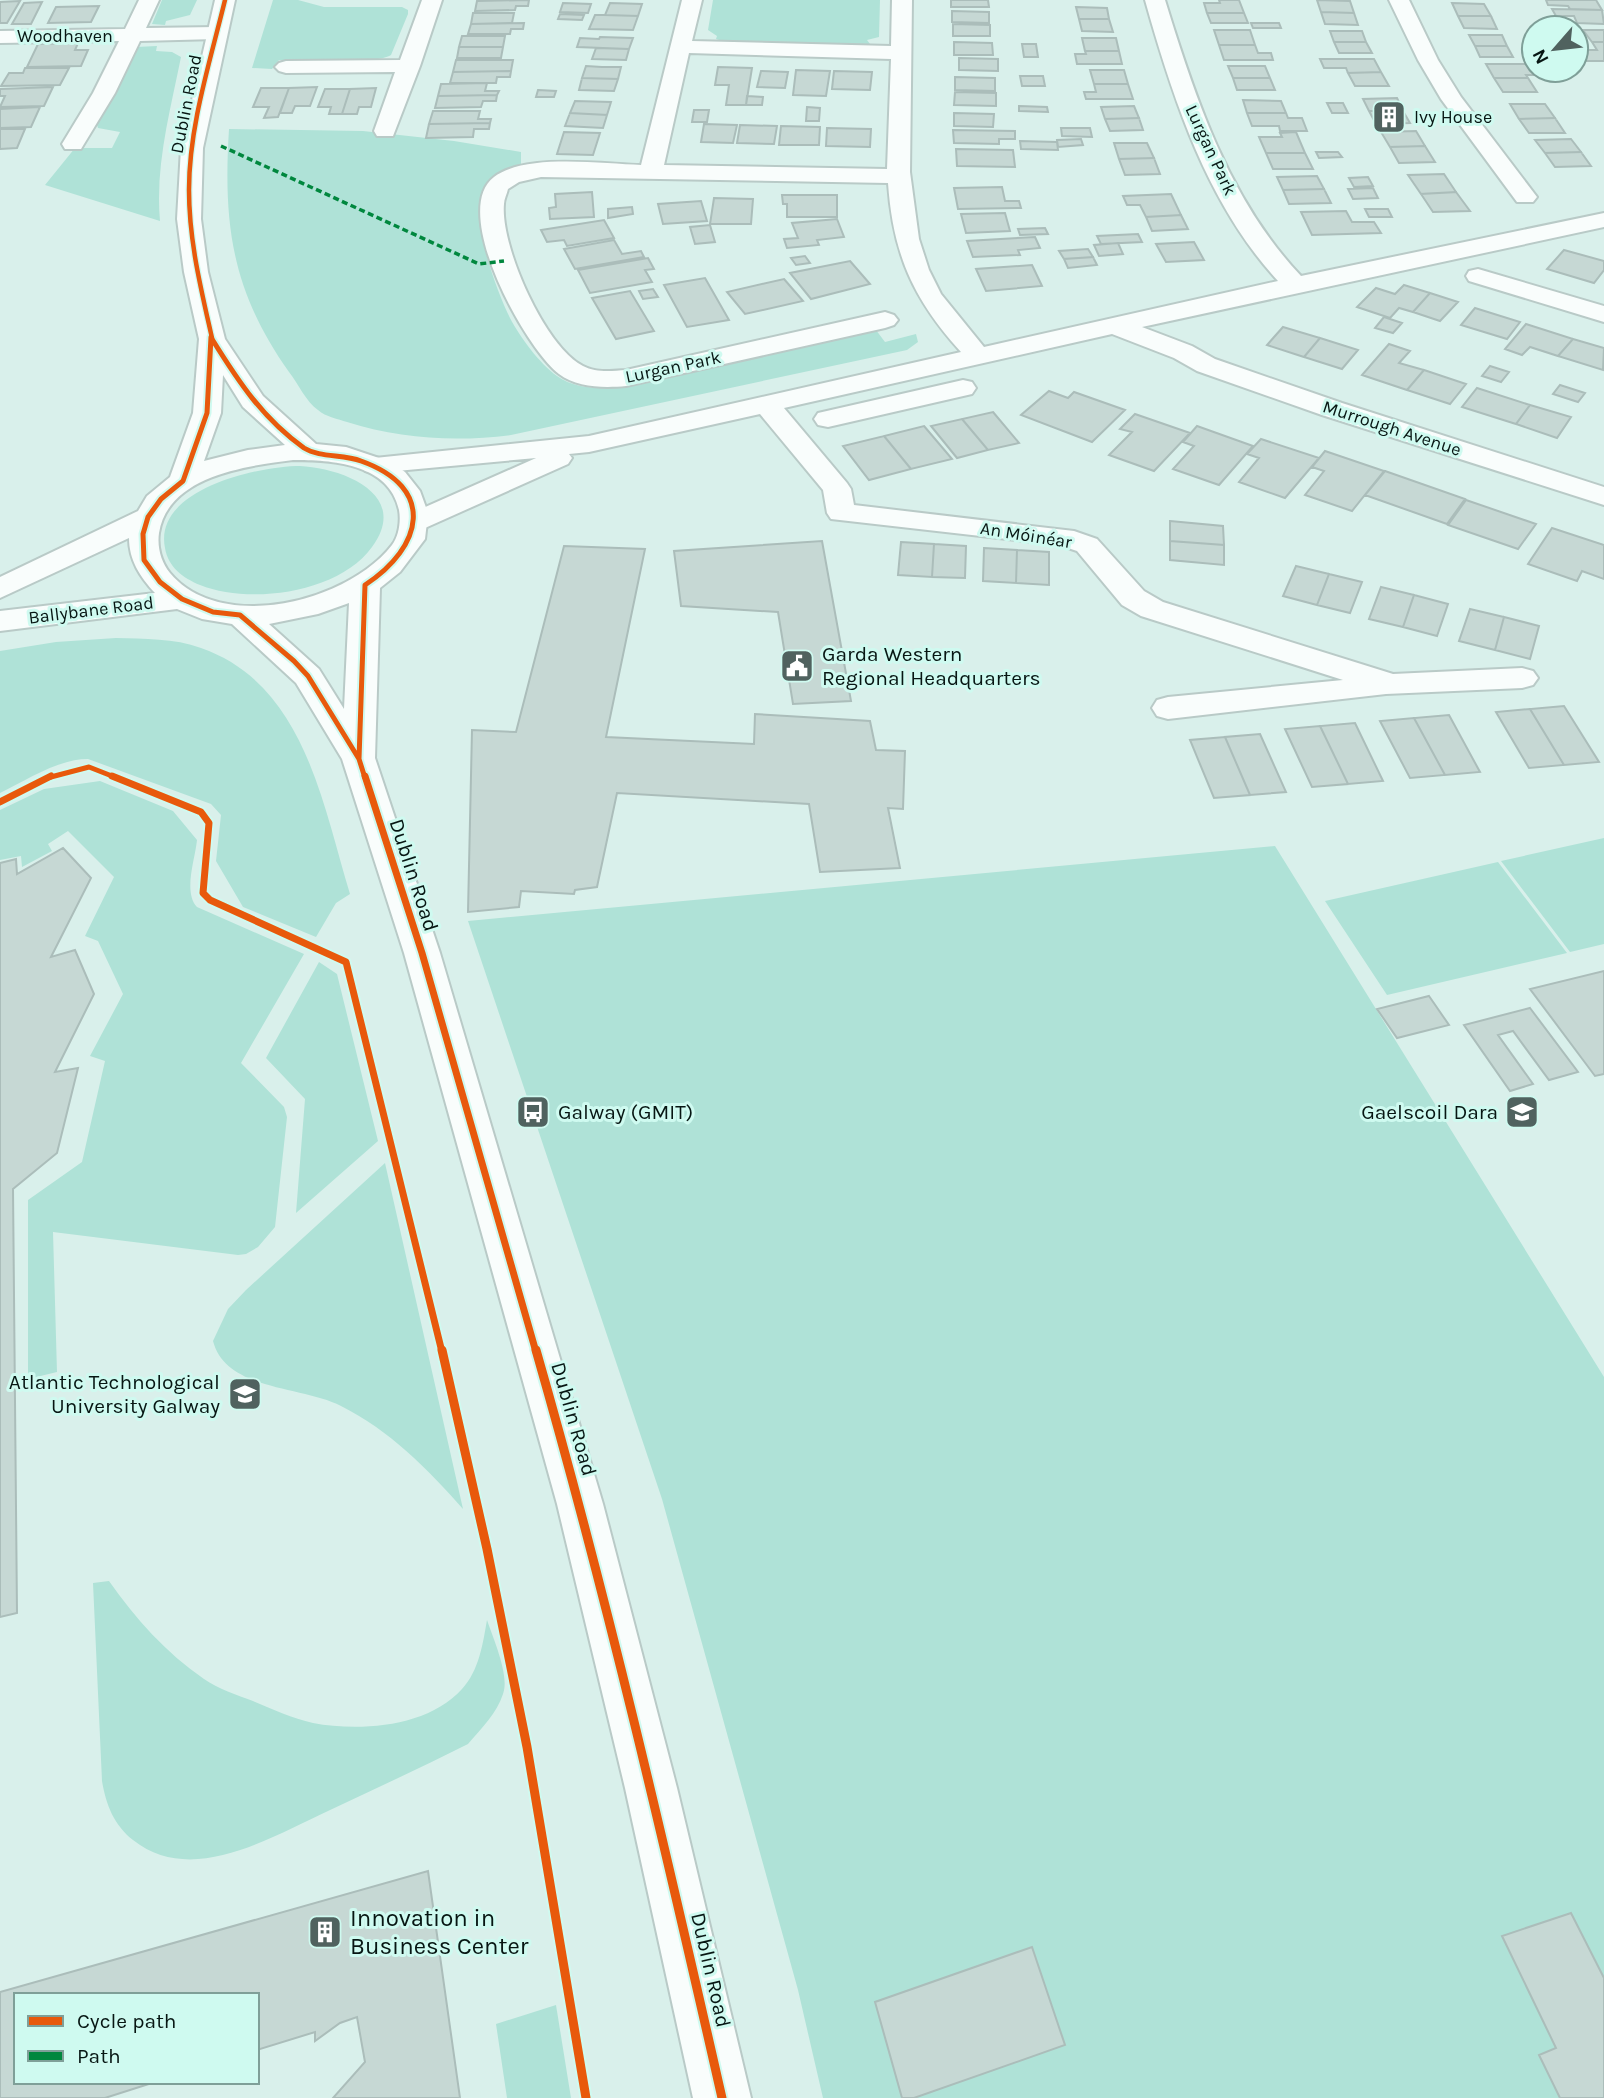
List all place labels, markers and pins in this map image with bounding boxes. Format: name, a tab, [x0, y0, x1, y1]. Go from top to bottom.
building icon: Ivy House	[1370, 98, 1408, 136]
place label: Ivy House	[1414, 106, 1492, 128]
place label: Garda Western Regional Headquarters	[822, 642, 1041, 690]
public building icon: Garda Western Regional Headquarters	[778, 647, 816, 685]
bus stop icon: Galway (GMIT)	[514, 1093, 552, 1131]
school or university icon: Gaelscoil Dara	[1503, 1093, 1541, 1131]
place label: Galway (GMIT)	[558, 1100, 693, 1124]
place label: Gaelscoil Dara	[1361, 1100, 1498, 1124]
place label: Atlantic Technological University Galway	[9, 1370, 220, 1418]
school or university icon: Atlantic Technological University Galway	[226, 1375, 264, 1413]
place label: Innovation in Business Center	[350, 1904, 529, 1960]
building icon: Innovation in Business Center	[306, 1913, 344, 1951]

